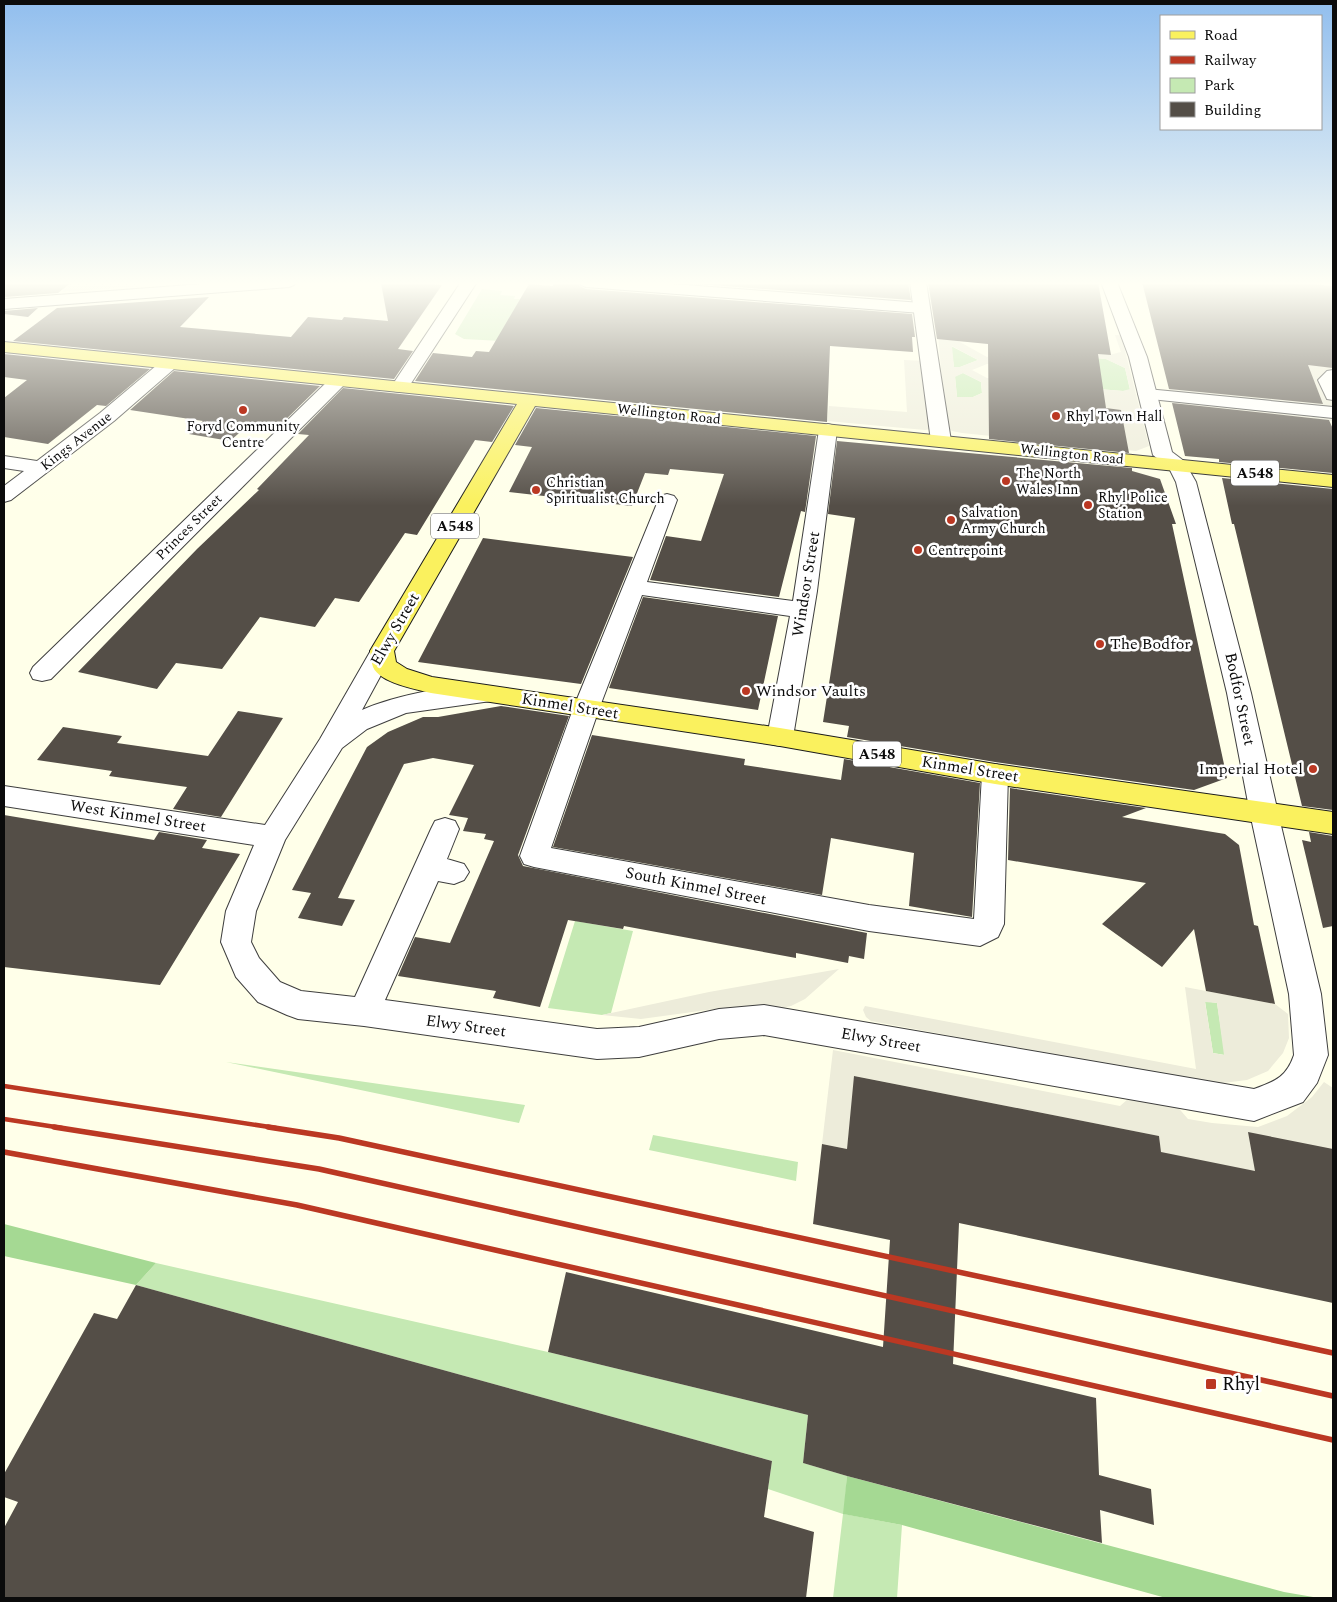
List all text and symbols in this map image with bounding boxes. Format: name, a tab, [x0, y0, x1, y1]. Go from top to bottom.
legend	[1160, 15, 1322, 130]
text: Road	[1204, 24, 1238, 47]
text: Railway	[1204, 49, 1257, 72]
text: Park	[1204, 74, 1235, 97]
text: Building	[1204, 99, 1261, 122]
street label: Wellington Road	[616, 398, 722, 430]
marker: Foryd Community Centre	[237, 404, 249, 416]
street label: Kings Avenue	[36, 406, 116, 476]
place label: Rhyl Town Hall	[1066, 406, 1162, 427]
marker: Rhyl Town Hall	[1050, 410, 1062, 422]
place label: Foryd Community Centre	[186, 416, 301, 453]
street label: Wellington Road	[1019, 438, 1125, 470]
road number: A548	[1231, 460, 1279, 486]
place label: The North Wales Inn	[1016, 463, 1081, 500]
place label: Christian Spiritualist Church	[546, 472, 665, 509]
marker: The North Wales Inn	[1000, 475, 1012, 487]
marker: Christian Spiritualist Church	[530, 484, 542, 496]
place label: Rhyl Police Station	[1098, 487, 1168, 524]
street label: Princes Street	[151, 489, 227, 565]
marker: Rhyl Police Station	[1082, 499, 1094, 511]
place label: Salvation Army Church	[961, 502, 1046, 539]
road number: A548	[431, 514, 479, 538]
marker: Salvation Army Church	[945, 514, 957, 526]
street label: Windsor Street	[786, 529, 826, 639]
place label: Centrepoint	[928, 540, 1004, 561]
marker: Centrepoint	[912, 544, 924, 556]
street label: Elwy Street	[364, 588, 426, 670]
place label: The Bodfor	[1110, 632, 1191, 656]
marker: The Bodfor	[1094, 638, 1106, 650]
street label: Bodfor Street	[1218, 650, 1262, 748]
place label: Windsor Vaults	[756, 679, 866, 703]
marker: Windsor Vaults	[740, 685, 752, 697]
street label: Kinmel Street	[520, 686, 621, 726]
road number: A548	[853, 742, 901, 766]
street label: Kinmel Street	[920, 749, 1021, 789]
place label: Imperial Hotel	[1199, 757, 1303, 781]
marker: Imperial Hotel	[1307, 763, 1319, 775]
street label: West Kinmel Street	[68, 793, 208, 839]
street label: South Kinmel Street	[623, 861, 769, 912]
street label: Elwy Street	[424, 1008, 508, 1044]
street label: Elwy Street	[839, 1021, 923, 1059]
place label: Rhyl	[1222, 1370, 1260, 1399]
marker: Rhyl	[1204, 1377, 1218, 1391]

